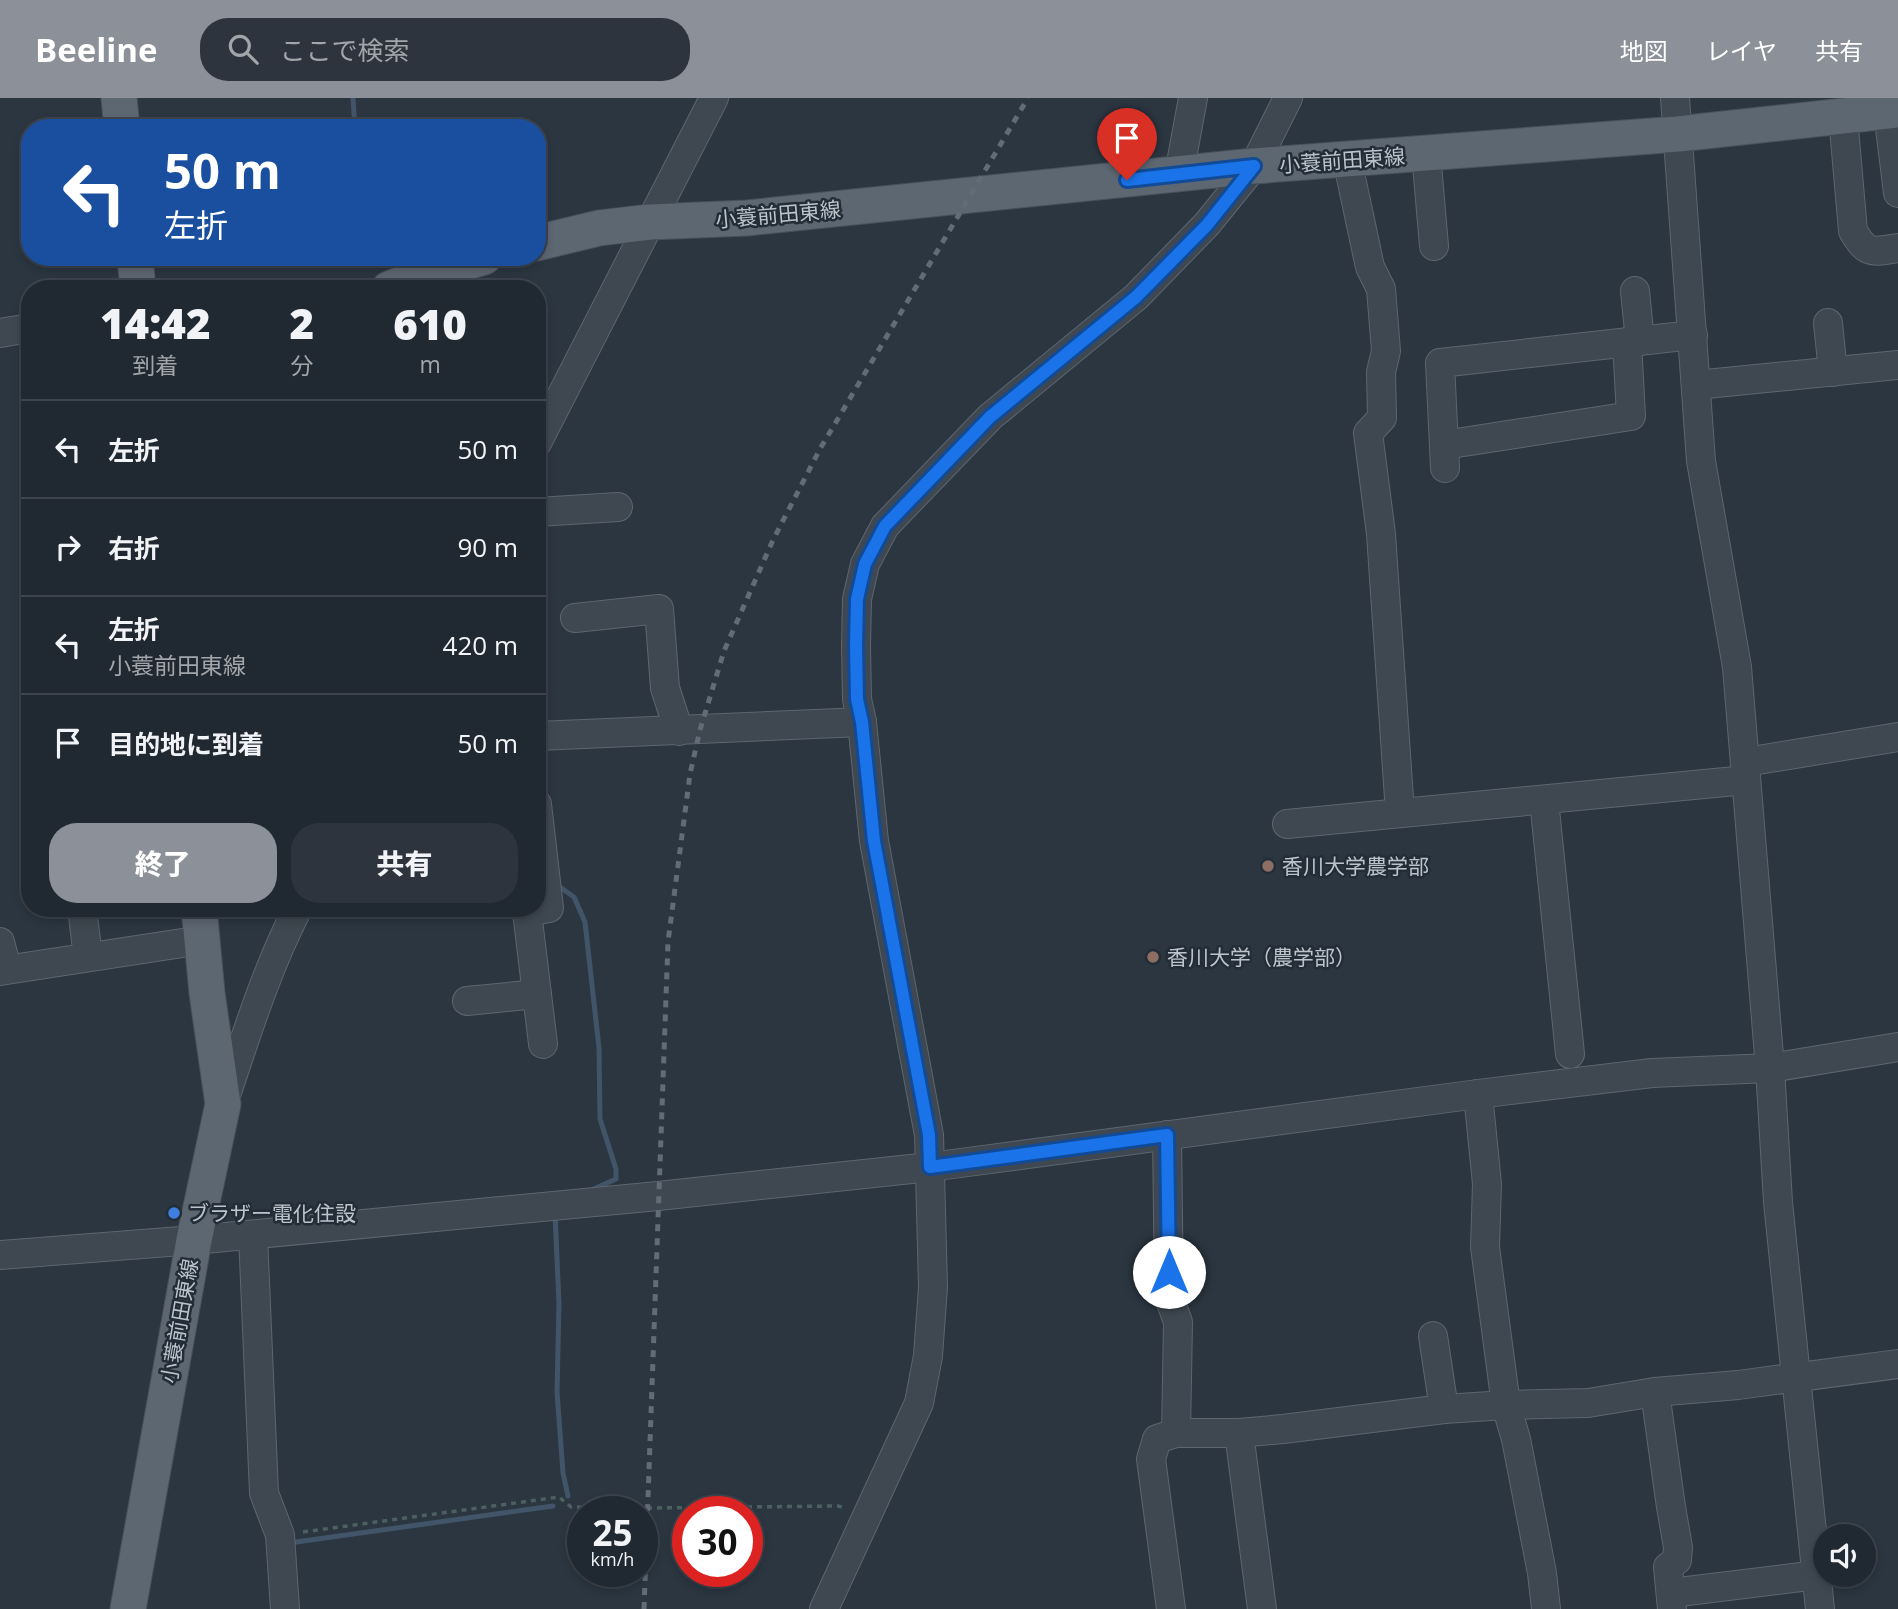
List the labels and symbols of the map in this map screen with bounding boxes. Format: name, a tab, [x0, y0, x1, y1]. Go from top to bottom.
pin	[1097, 108, 1157, 180]
street label: 小蓑前田東線	[1278, 142, 1406, 178]
street label: 小蓑前田東線	[714, 195, 842, 233]
place label: 香川大学農学部	[1282, 852, 1429, 880]
marker: 香川大学農学部	[1260, 858, 1276, 874]
place label: 香川大学（農学部）	[1167, 943, 1356, 971]
marker: 香川大学（農学部）	[1145, 949, 1161, 965]
place label: ブラザー電化住設	[188, 1199, 356, 1227]
marker: ブラザー電化住設	[166, 1205, 182, 1221]
position arrow	[1132, 1235, 1206, 1309]
street label: 小蓑前田東線	[154, 1257, 204, 1385]
speed limit sign: 30	[672, 1496, 763, 1587]

